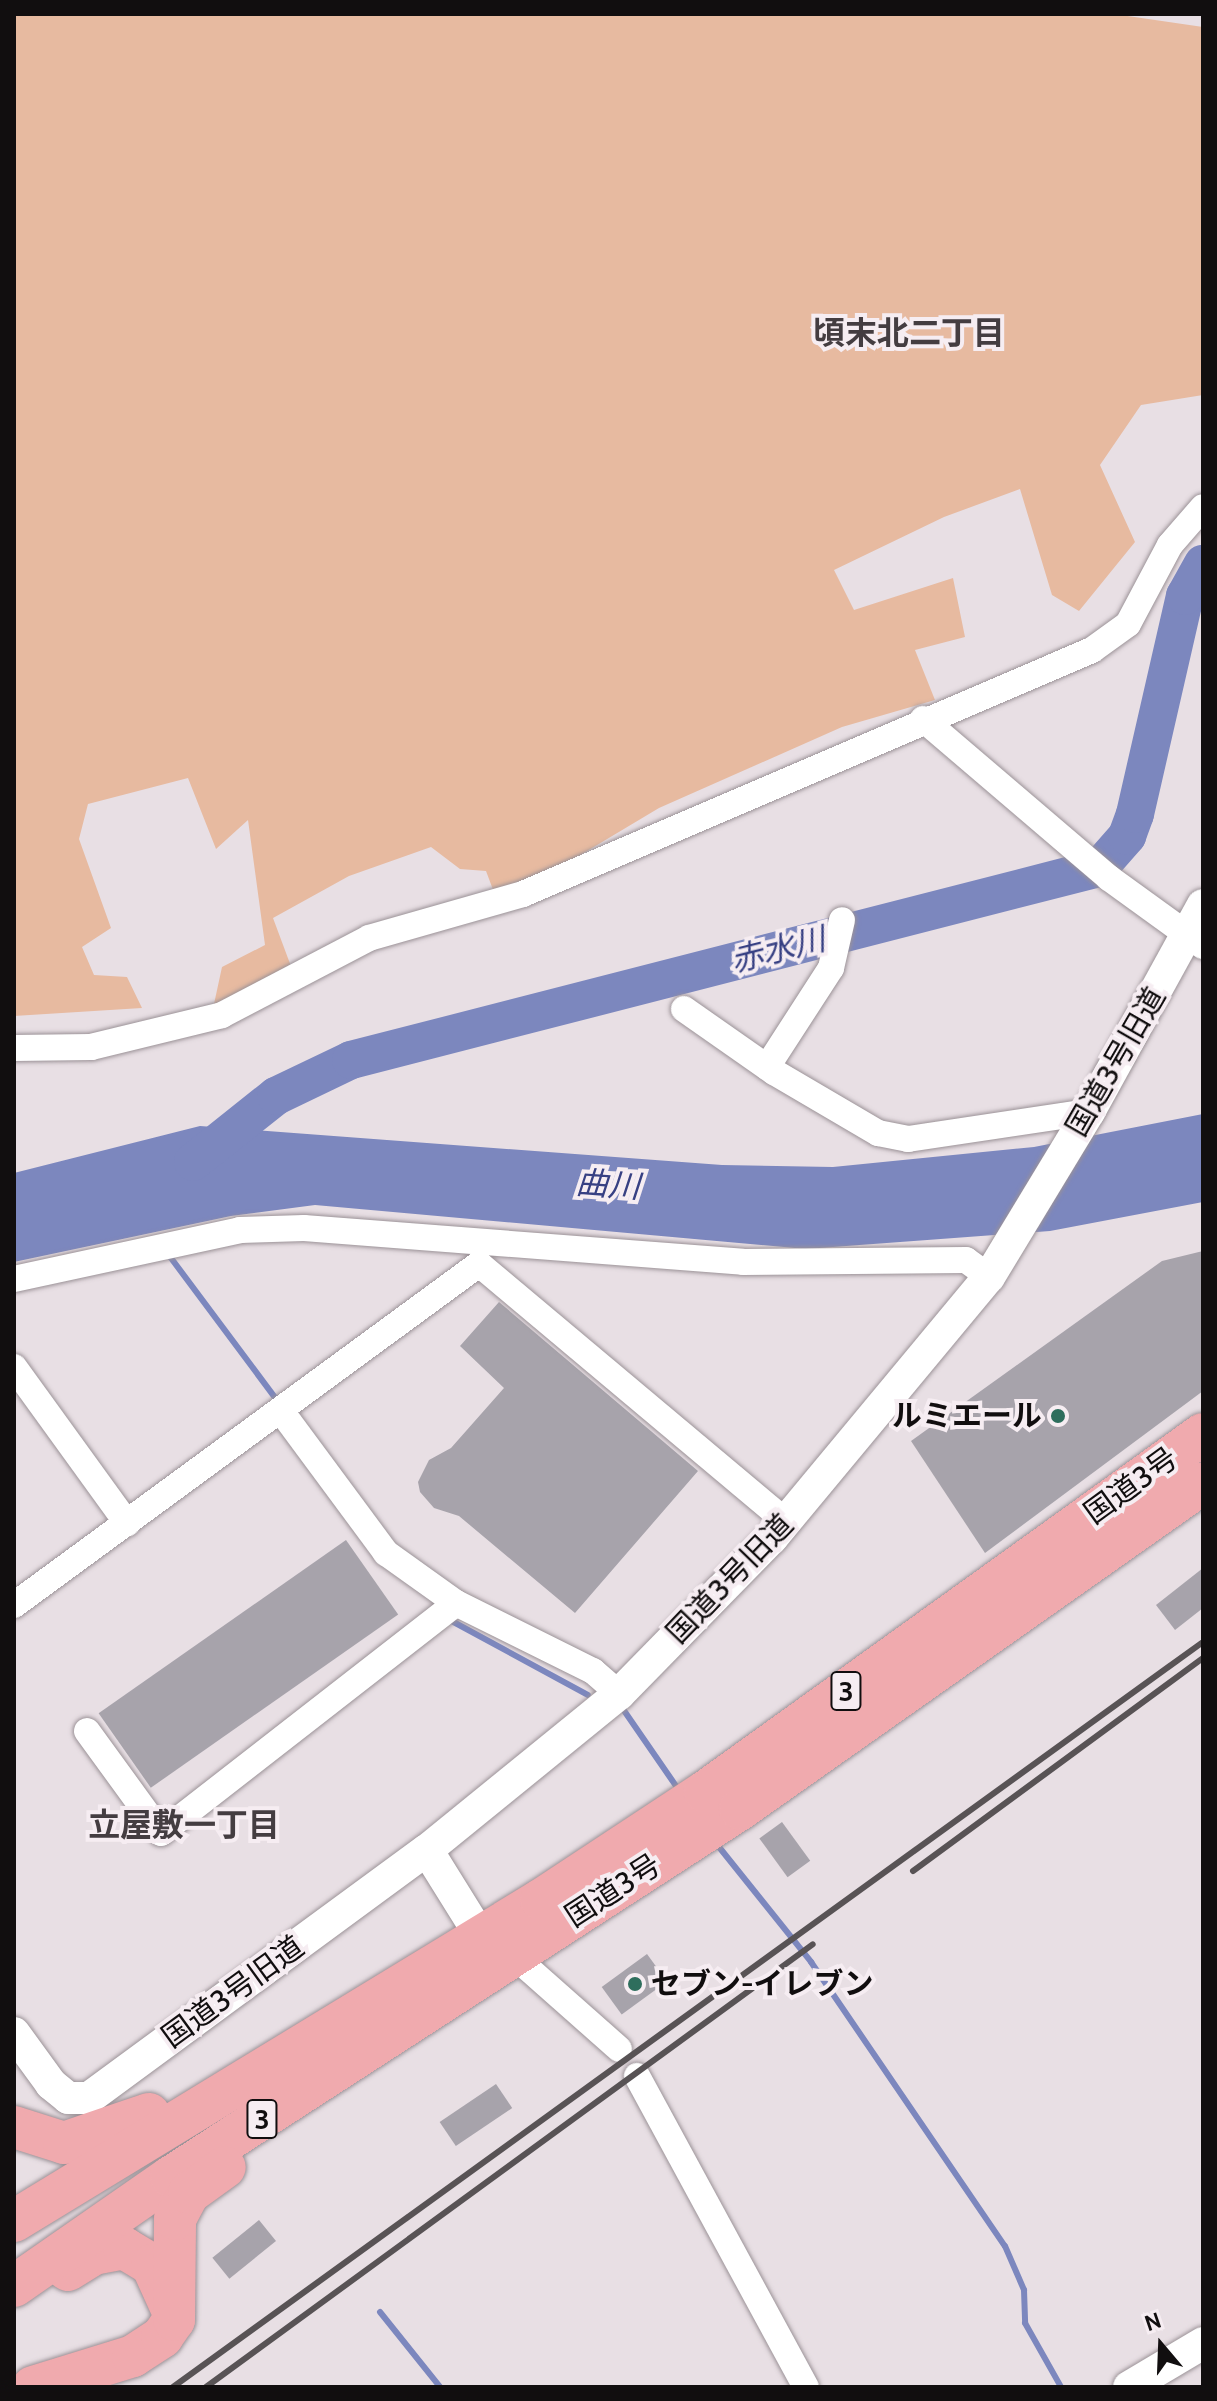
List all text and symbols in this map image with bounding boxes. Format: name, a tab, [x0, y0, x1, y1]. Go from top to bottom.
district label: 頃末北二丁目	[813, 314, 1005, 352]
water label: 赤水川	[727, 920, 829, 980]
street label: 国道3号旧道	[1059, 981, 1173, 1143]
water label: 曲川	[575, 1164, 641, 1206]
place label: ルミエール	[892, 1398, 1042, 1434]
marker: ルミエール	[1049, 1407, 1067, 1425]
street label: 国道3号	[1077, 1440, 1185, 1532]
street label: 国道3号旧道	[659, 1507, 801, 1651]
road number: 3	[830, 1667, 862, 1715]
district label: 立屋敷一丁目	[88, 1806, 280, 1844]
street label: 国道3号	[559, 1847, 667, 1935]
street label: 国道3号旧道	[155, 1929, 311, 2055]
place label: セブン-イレブン	[651, 1966, 874, 2002]
marker: セブン-イレブン	[626, 1975, 644, 1993]
road number: 3	[246, 2095, 278, 2143]
north arrow	[1121, 2305, 1201, 2385]
text: N	[1141, 2307, 1165, 2337]

